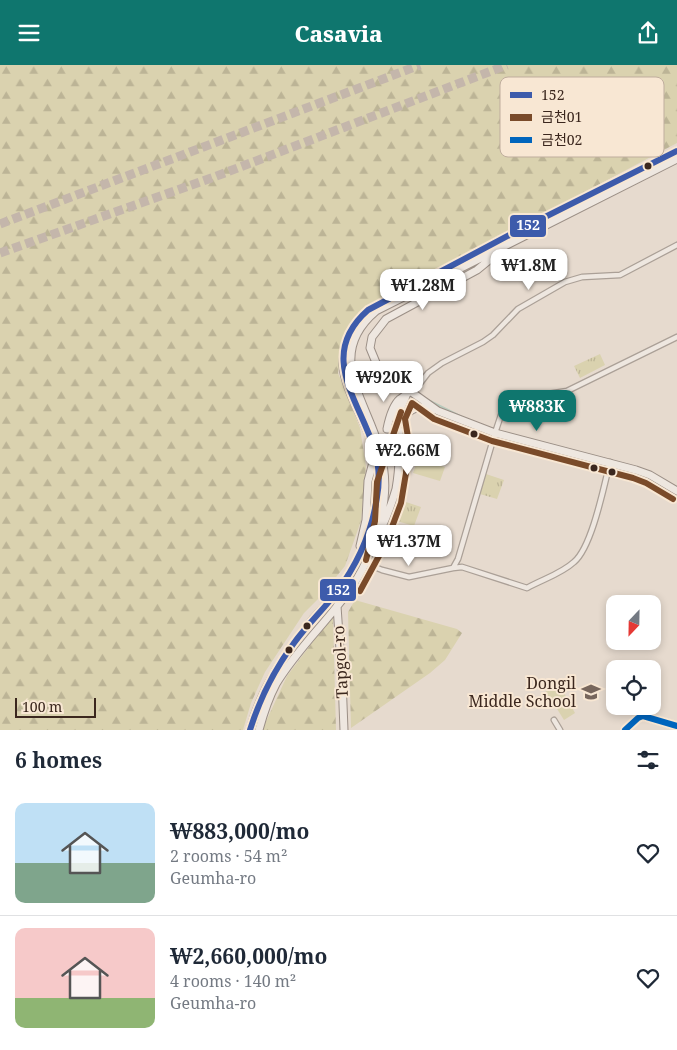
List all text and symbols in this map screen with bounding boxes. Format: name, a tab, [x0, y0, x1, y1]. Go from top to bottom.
text: Casavia	[294, 18, 383, 48]
icon: menu	[15, 19, 43, 47]
icon: share	[634, 19, 662, 47]
legend	[500, 77, 664, 157]
text: 152	[541, 85, 564, 104]
text: 금천01	[541, 107, 582, 126]
text: 금천02	[541, 130, 582, 149]
unlabelled marker	[643, 161, 653, 171]
line badge: 152	[509, 214, 547, 238]
text: 152	[516, 215, 540, 234]
pin: ₩1.8M	[494, 249, 564, 291]
text: ₩1.8M	[501, 254, 557, 276]
pin: ₩1.28M	[382, 269, 464, 311]
text: ₩1.28M	[391, 274, 455, 296]
pin: ₩920K	[349, 361, 419, 403]
text: ₩920K	[356, 366, 412, 388]
pin: ₩883K	[502, 389, 572, 432]
text: ₩883K	[509, 395, 565, 417]
unlabelled marker	[469, 429, 479, 439]
pin: ₩2.66M	[367, 433, 449, 476]
text: ₩2.66M	[376, 439, 440, 461]
unlabelled marker	[589, 463, 599, 473]
unlabelled marker	[607, 467, 617, 477]
pin: ₩1.37M	[368, 525, 450, 567]
text: ₩1.37M	[377, 530, 441, 552]
line badge: 152	[319, 578, 357, 602]
text: 152	[326, 580, 350, 599]
north arrow	[606, 595, 661, 650]
map controls	[606, 595, 661, 715]
unlabelled marker	[302, 621, 312, 631]
street label: Tapgol-ro	[327, 625, 353, 699]
unlabelled marker	[284, 645, 294, 655]
button: locate	[606, 660, 661, 715]
place label: Dongil Middle School	[468, 672, 576, 712]
school or university icon: Dongil Middle School	[580, 681, 602, 703]
scale bar	[15, 695, 96, 718]
text: 100 m	[22, 697, 62, 716]
text: 6 homes	[15, 746, 102, 774]
icon: filters	[634, 746, 662, 774]
text: ₩883,000/mo	[170, 817, 309, 845]
icon: home	[55, 823, 115, 883]
icon: heart	[634, 839, 662, 867]
text: 2 rooms · 54 m²	[170, 845, 287, 867]
text: Geumha-ro	[170, 867, 256, 889]
text: ₩2,660,000/mo	[170, 942, 327, 970]
icon: home	[55, 948, 115, 1008]
icon: heart	[634, 964, 662, 992]
text: 4 rooms · 140 m²	[170, 970, 296, 992]
text: Geumha-ro	[170, 992, 256, 1014]

